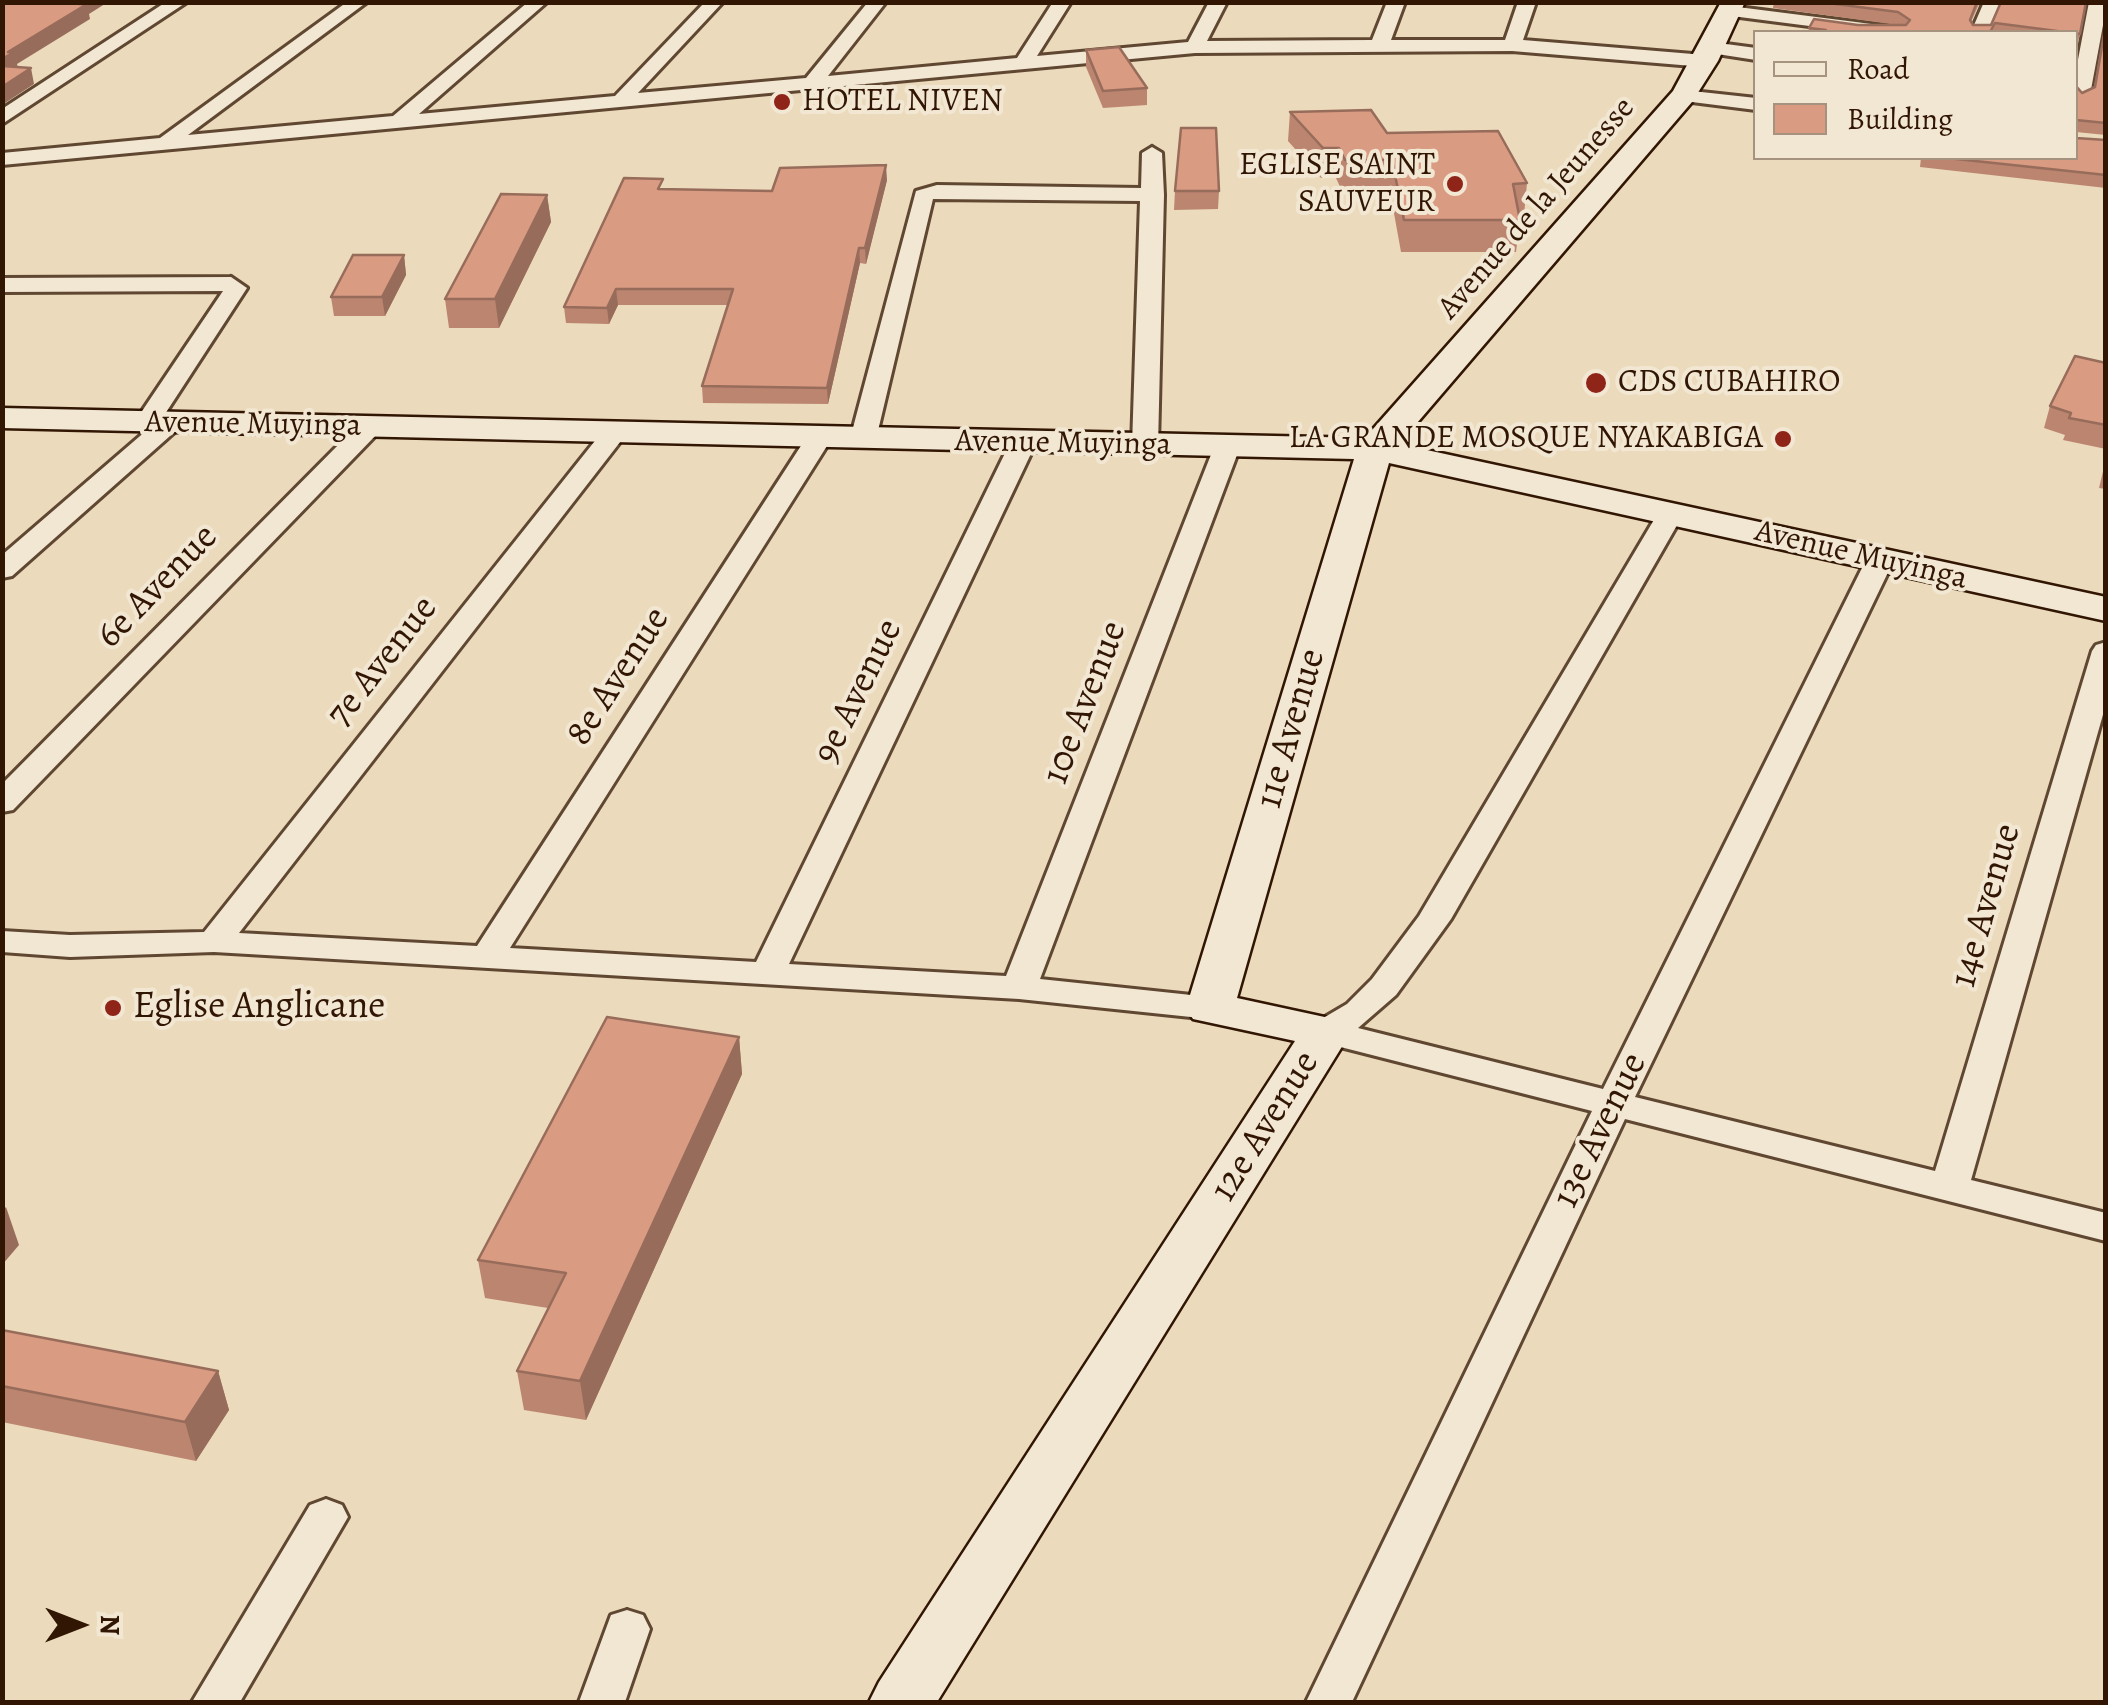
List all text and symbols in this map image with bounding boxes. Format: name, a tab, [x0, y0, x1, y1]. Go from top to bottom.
legend	[1753, 30, 2078, 160]
text: Road	[1847, 49, 1909, 89]
place label: HOTEL NIVEN	[802, 83, 1003, 121]
street label: Avenue de la Jeunesse	[1430, 90, 1644, 328]
marker: HOTEL NIVEN	[771, 91, 793, 113]
text: Building	[1847, 99, 1953, 139]
place label: EGLISE SAINT SAUVEUR	[1239, 147, 1435, 222]
marker: EGLISE SAINT SAUVEUR	[1444, 173, 1466, 195]
place label: CDS CUBAHIRO	[1618, 364, 1840, 402]
marker: CDS CUBAHIRO	[1583, 370, 1609, 396]
street label: Avenue Muyinga	[144, 404, 362, 446]
place label: LA GRANDE MOSQUE NYAKABIGA	[1289, 420, 1763, 458]
street label: Avenue Muyinga	[954, 423, 1172, 465]
marker: LA GRANDE MOSQUE NYAKABIGA	[1772, 428, 1794, 450]
street label: Avenue Muyinga	[1751, 513, 1971, 599]
street label: 6e Avenue	[88, 515, 228, 659]
street label: 7e Avenue	[318, 587, 448, 737]
street label: 8e Avenue	[557, 599, 681, 755]
street label: 9e Avenue	[805, 612, 913, 772]
street label: 10e Avenue	[1034, 615, 1138, 791]
street label: 11e Avenue	[1248, 644, 1336, 814]
street label: 14e Avenue	[1942, 819, 2032, 993]
place label: Eglise Anglicane	[133, 985, 385, 1031]
marker: Eglise Anglicane	[102, 997, 124, 1019]
street label: 12e Avenue	[1202, 1043, 1330, 1211]
street label: 13e Avenue	[1544, 1046, 1658, 1216]
north arrow	[30, 1575, 130, 1675]
text: N	[91, 1615, 129, 1635]

